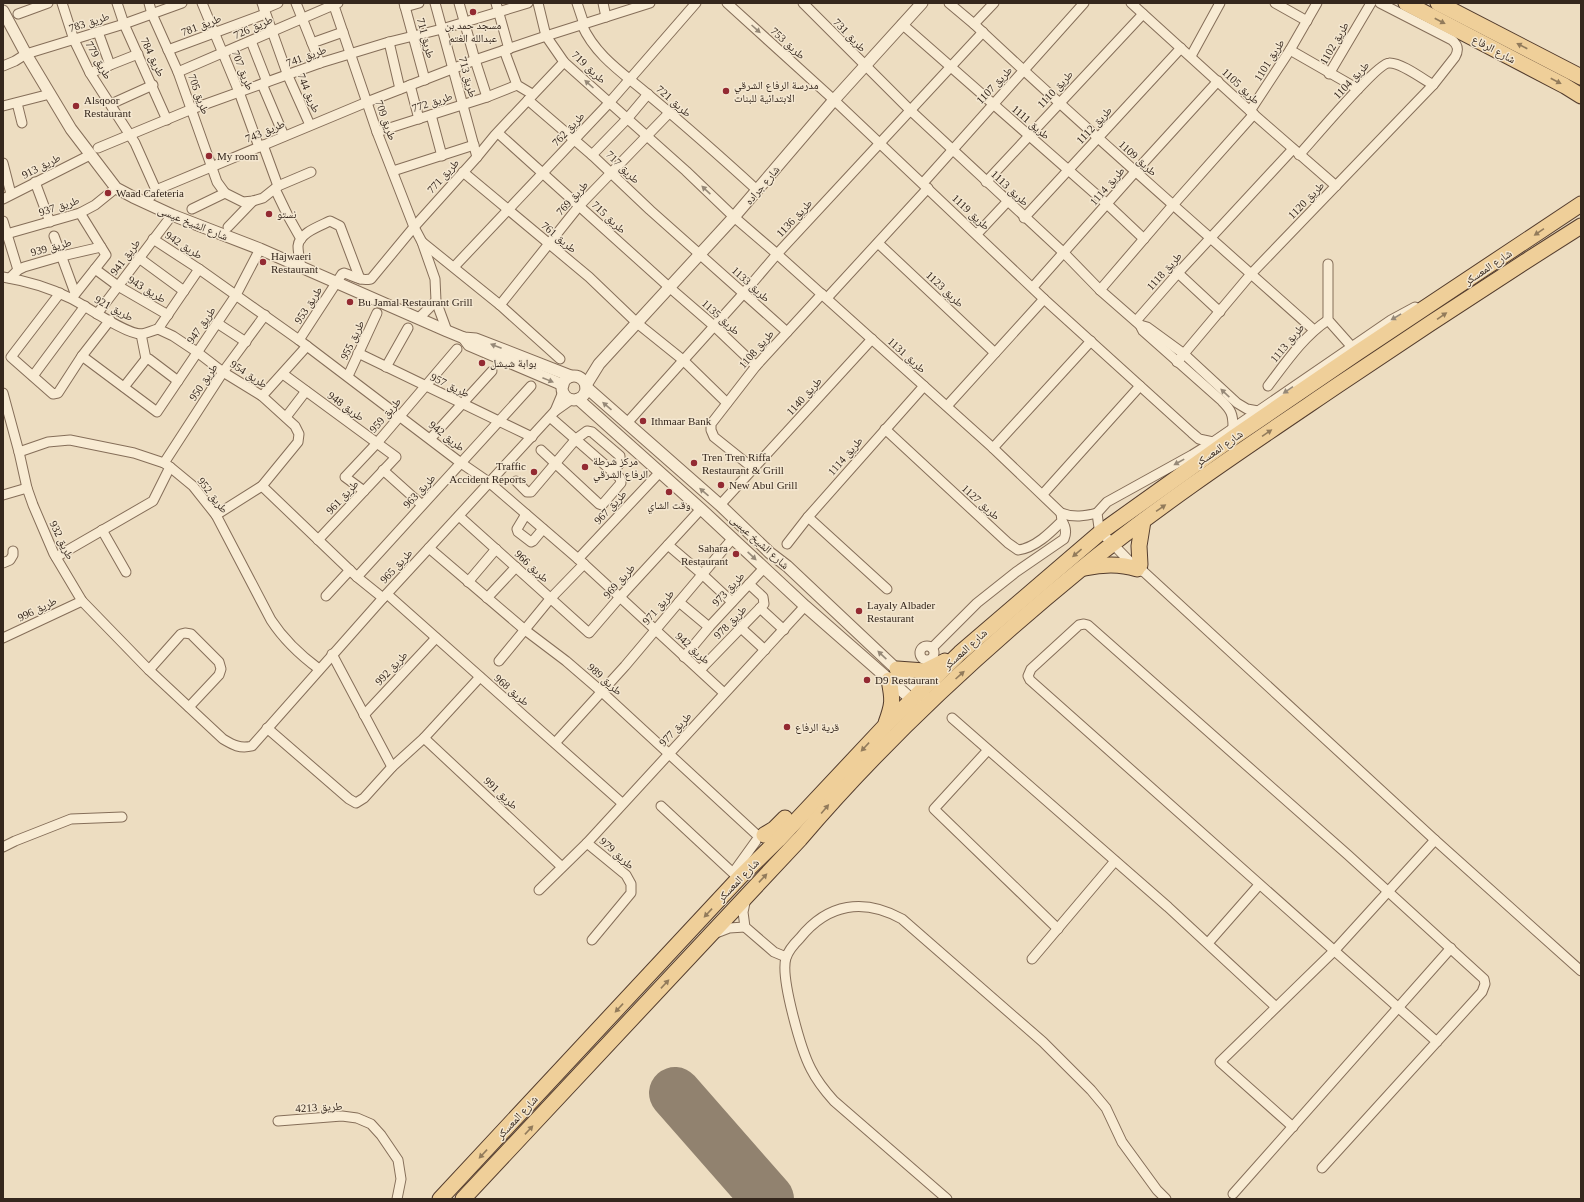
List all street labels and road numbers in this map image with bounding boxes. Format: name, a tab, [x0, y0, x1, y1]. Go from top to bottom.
street label: طريق 783	[67, 10, 111, 35]
street label: طريق 781	[179, 12, 223, 39]
street label: طريق 726	[231, 13, 275, 42]
street label: طريق 711	[414, 16, 437, 60]
street label: طريق 731	[830, 16, 869, 55]
street label: طريق 1102	[1317, 20, 1352, 67]
street label: طريق 753	[768, 25, 808, 62]
street label: شارع الرفاع	[1470, 33, 1518, 66]
street label: طريق 784	[138, 36, 167, 79]
street label: طريق 1101	[1251, 37, 1287, 84]
street label: طريق 779	[83, 39, 114, 82]
street label: طريق 741	[284, 43, 328, 70]
street label: طريق 707	[229, 48, 256, 92]
street label: طريق 719	[569, 48, 608, 86]
street label: طريق 713	[456, 55, 479, 99]
street label: طريق 1104	[1331, 59, 1372, 102]
street label: طريق 1107	[974, 64, 1015, 107]
street label: طريق 1105	[1219, 66, 1262, 107]
street label: طريق 1110	[1035, 68, 1076, 111]
street label: طريق 744	[294, 71, 323, 115]
street label: طريق 705	[185, 72, 212, 116]
street label: طريق 721	[654, 83, 694, 120]
street label: طريق 772	[410, 90, 454, 115]
street label: طريق 709	[372, 98, 399, 142]
street label: طريق 1111	[1009, 102, 1052, 142]
street label: طريق 1112	[1074, 104, 1115, 147]
street label: طريق 762	[549, 110, 587, 149]
street label: طريق 743	[243, 117, 287, 146]
street label: طريق 1109	[1116, 138, 1159, 179]
street label: طريق 717	[603, 148, 642, 187]
street label: طريق 913	[20, 151, 63, 182]
street label: طريق 771	[425, 156, 462, 196]
street label: شارع جراده	[742, 163, 782, 207]
street label: طريق 1114	[1087, 165, 1128, 208]
street label: طريق 1113	[988, 168, 1031, 209]
street label: طريق 769	[554, 178, 591, 218]
street label: طريق 1120	[1285, 179, 1327, 222]
street label: طريق 1119	[949, 192, 992, 233]
street label: طريق 937	[37, 194, 81, 219]
street label: طريق 1136	[774, 197, 815, 240]
street label: طريق 715	[589, 198, 628, 236]
street label: شارع الشيخ عيسى	[156, 204, 230, 243]
street label: طريق 761	[538, 219, 579, 256]
street label: طريق 942	[163, 229, 205, 262]
street label: طريق 939	[29, 236, 73, 259]
street label: طريق 941	[108, 237, 143, 278]
street label: شارع المعسكر	[1461, 247, 1515, 289]
street label: طريق 1118	[1144, 250, 1185, 293]
street label: طريق 1133	[729, 264, 772, 305]
street label: طريق 1123	[923, 269, 966, 310]
street label: طريق 943	[125, 273, 168, 306]
street label: طريق 953	[292, 284, 325, 326]
street label: طريق 921	[92, 293, 135, 324]
street label: طريق 1135	[699, 297, 742, 338]
street label: طريق 947	[184, 304, 219, 346]
street label: طريق 955	[338, 319, 367, 362]
street label: طريق 1113	[1267, 321, 1307, 365]
street label: طريق 1108	[736, 327, 777, 371]
street label: طريق 1131	[885, 335, 928, 376]
street label: طريق 954	[228, 358, 270, 391]
street label: طريق 950	[186, 361, 220, 403]
street label: طريق 957	[428, 370, 471, 400]
street label: طريق 1140	[784, 375, 825, 418]
street label: طريق 948	[325, 389, 366, 424]
street label: طريق 959	[367, 395, 404, 435]
street label: طريق 942	[426, 418, 467, 454]
street label: شارع المعسكر	[1192, 427, 1245, 470]
street label: طريق 1114	[825, 435, 866, 478]
street label: طريق 963	[400, 472, 438, 511]
street label: طريق 952	[195, 475, 231, 516]
street label: طريق 961	[323, 478, 361, 517]
street label: طريق 1127	[959, 482, 1002, 523]
street label: طريق 967	[591, 488, 629, 527]
street label: شارع الشيخ عيسى	[728, 513, 792, 572]
street label: طريق 932	[47, 519, 77, 562]
street label: طريق 965	[377, 547, 415, 586]
street label: طريق 966	[512, 547, 551, 585]
street label: طريق 969	[601, 561, 638, 601]
street label: طريق 973	[709, 570, 747, 609]
street label: طريق 971	[640, 587, 677, 627]
street label: طريق 996	[16, 594, 59, 624]
street label: طريق 978	[711, 603, 750, 642]
street label: شارع المعسكر	[940, 626, 990, 673]
street label: طريق 942	[673, 630, 713, 667]
street label: طريق 992	[372, 649, 410, 688]
street label: طريق 989	[585, 661, 625, 698]
street label: طريق 968	[492, 672, 532, 709]
street label: طريق 977	[656, 710, 694, 749]
street label: طريق 991	[481, 774, 520, 812]
street label: طريق 979	[597, 835, 637, 872]
street label: شارع المعسكر	[714, 856, 762, 905]
street label: شارع المعسكر	[493, 1093, 541, 1142]
street label: طريق 4213	[295, 1100, 343, 1115]

